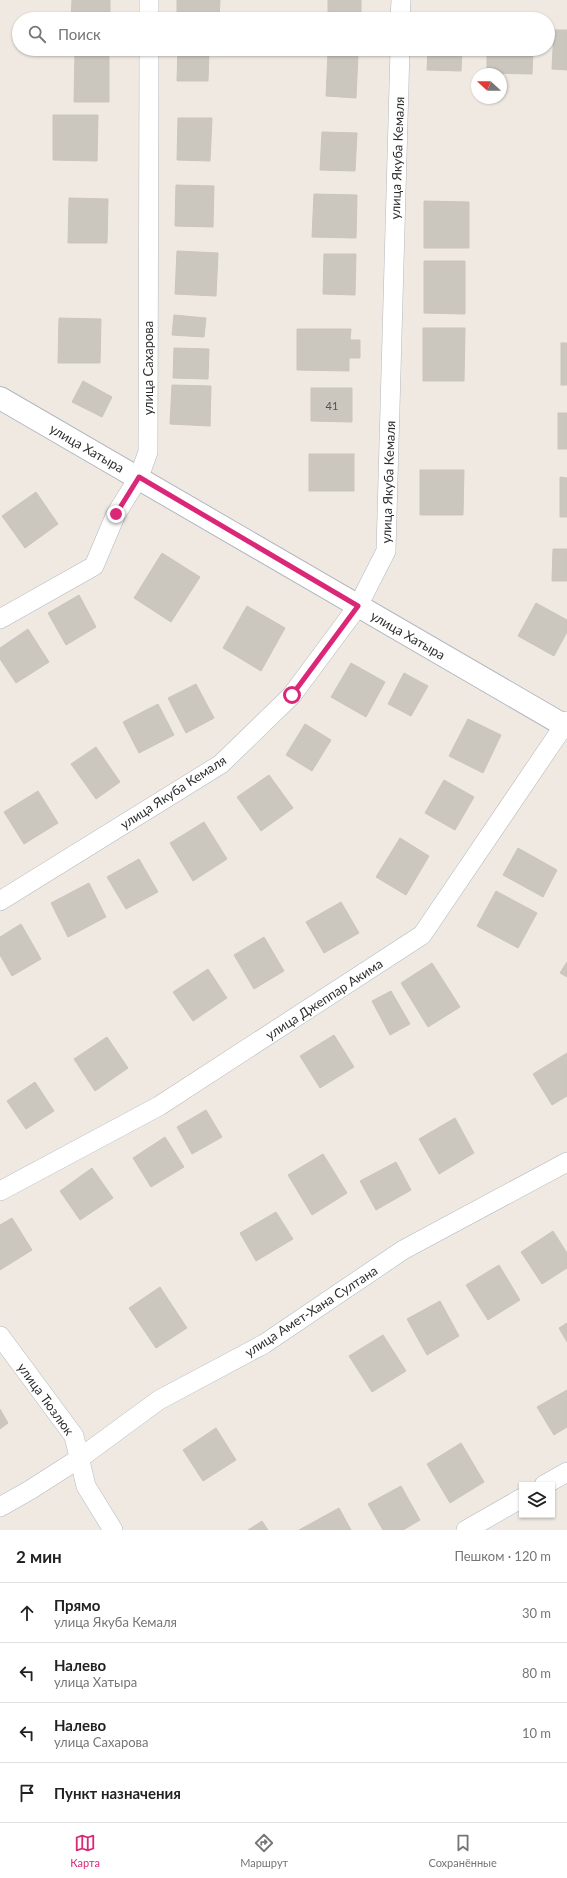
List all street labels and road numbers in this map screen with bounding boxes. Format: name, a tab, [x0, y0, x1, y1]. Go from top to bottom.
street label: улица Якуба Кемаля	[387, 96, 407, 220]
street label: улица Сахарова	[140, 321, 156, 415]
street label: улица Хатыра	[47, 420, 127, 476]
street label: улица Якуба Кемаля	[378, 420, 398, 544]
street label: улица Хатыра	[368, 607, 448, 663]
street label: улица Якуба Кемаля	[117, 752, 229, 832]
street label: улица Джеппар Акима	[263, 955, 385, 1043]
street label: улица Амет-Хана Султана	[242, 1262, 380, 1360]
street label: улица Тюзлюк	[14, 1360, 78, 1438]

